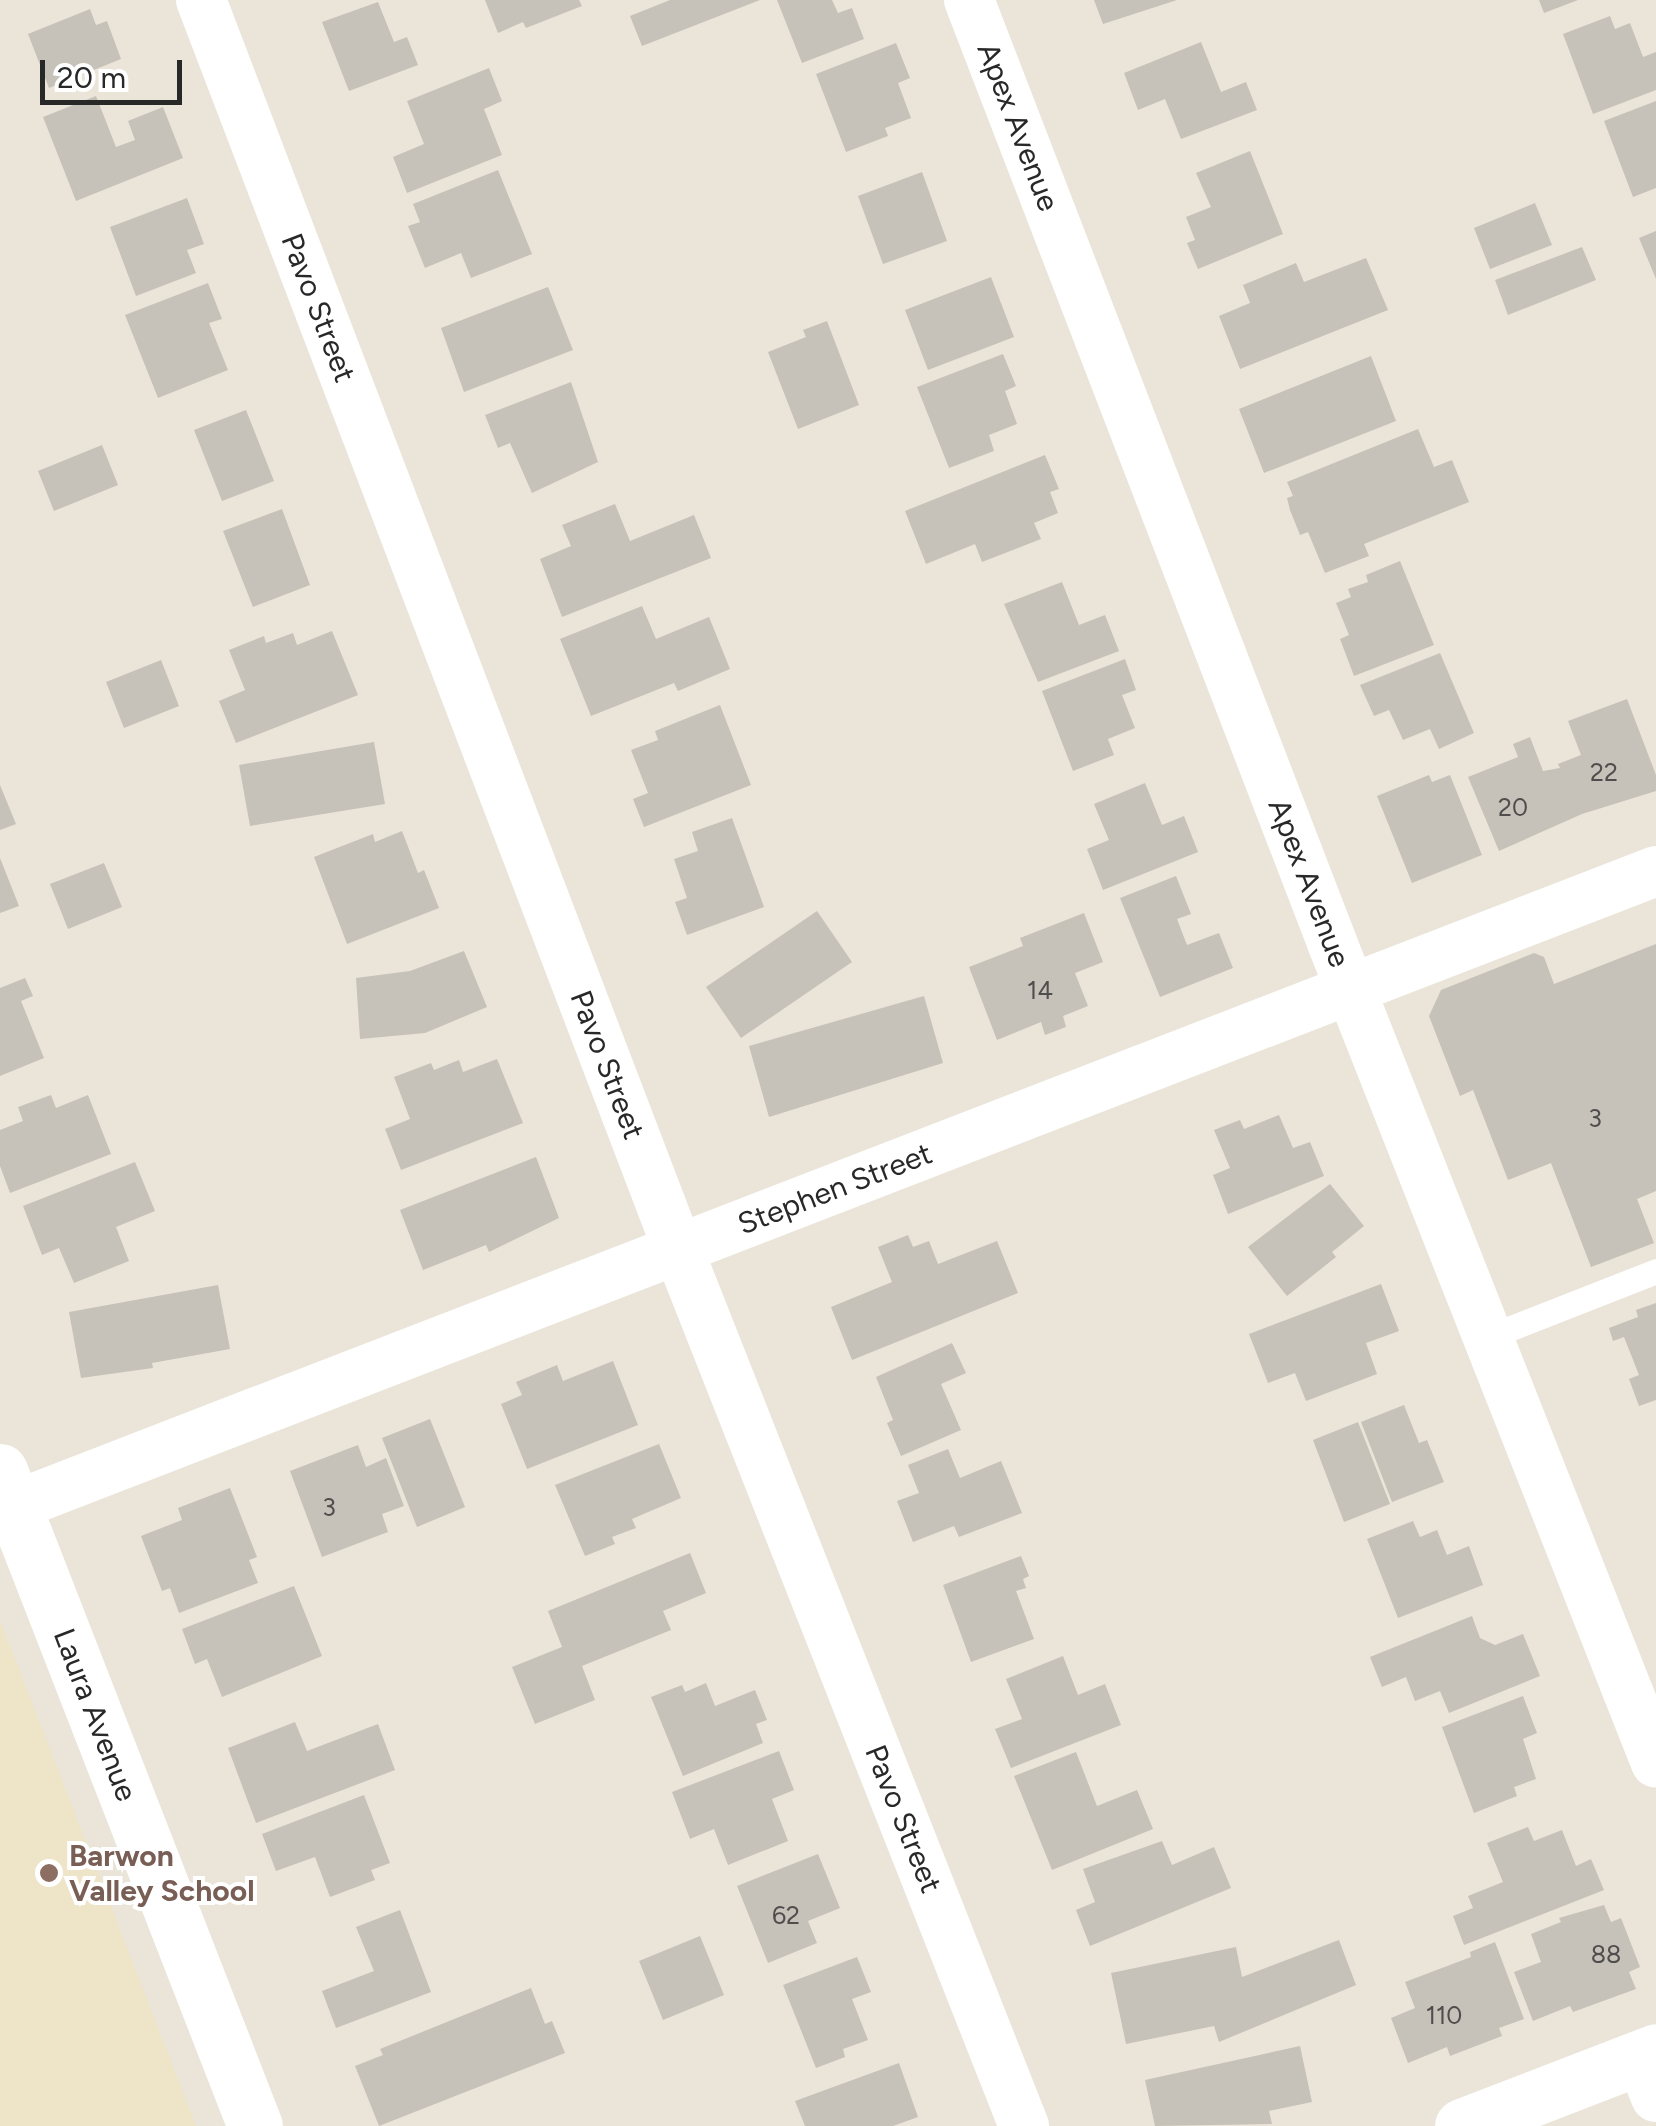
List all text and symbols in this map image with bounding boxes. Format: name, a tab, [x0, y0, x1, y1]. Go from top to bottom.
street label: Apex Avenue	[969, 38, 1067, 216]
scale bar	[45, 40, 188, 102]
text: 20 m	[57, 59, 126, 96]
street label: Pavo Street	[273, 229, 363, 387]
house number: 22	[1590, 757, 1618, 787]
house number: 20	[1498, 792, 1528, 822]
street label: Apex Avenue	[1260, 794, 1358, 972]
house number: 14	[1027, 975, 1053, 1005]
street label: Pavo Street	[562, 986, 652, 1144]
house number: 3	[1588, 1103, 1602, 1133]
street label: Stephen Street	[733, 1135, 937, 1243]
house number: 3	[322, 1492, 336, 1522]
street label: Laura Avenue	[46, 1624, 144, 1806]
street label: Pavo Street	[857, 1740, 949, 1898]
place label: Barwon Valley School	[69, 1838, 255, 1908]
marker: Barwon Valley School	[38, 1862, 60, 1884]
house number: 62	[772, 1900, 800, 1930]
house number: 88	[1591, 1939, 1621, 1969]
house number: 110	[1426, 2000, 1462, 2030]

